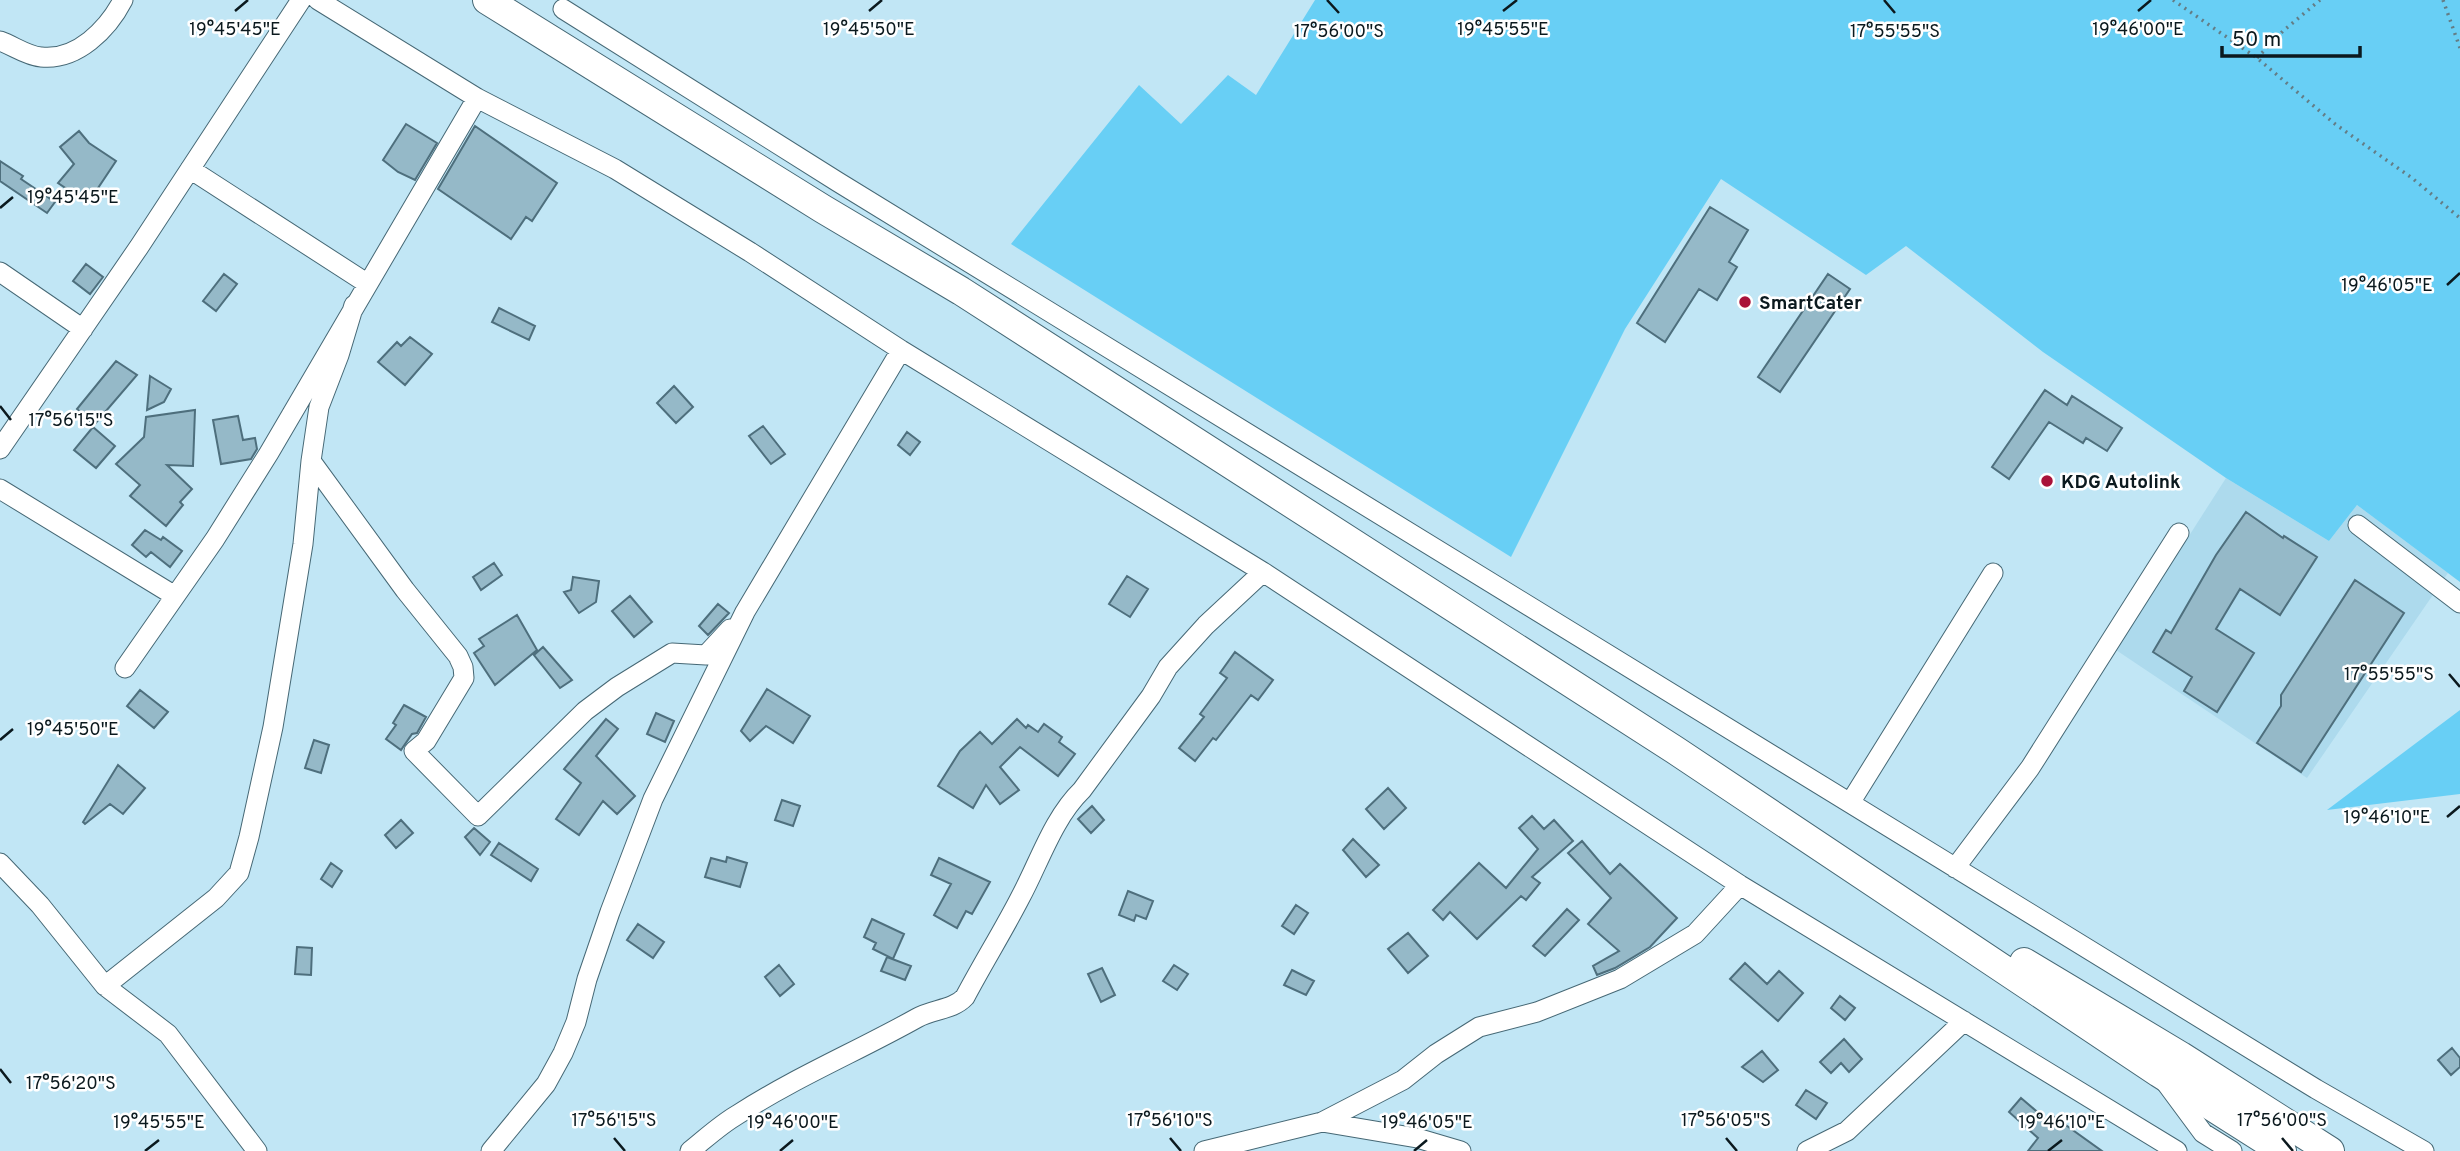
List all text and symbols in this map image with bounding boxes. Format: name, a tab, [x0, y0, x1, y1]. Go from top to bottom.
scale bar	[2222, 14, 2360, 58]
text: 19°45'45"E	[189, 19, 281, 42]
text: 19°45'50"E	[823, 19, 915, 42]
text: 19°45'55"E	[1457, 19, 1549, 42]
text: 19°46'00"E	[2092, 19, 2184, 42]
text: 17°56'00"S	[1294, 21, 1384, 44]
text: 17°55'55"S	[1850, 21, 1940, 44]
text: 50 m	[2232, 27, 2281, 54]
text: 19°45'45"E	[27, 187, 119, 210]
text: 19°46'05"E	[2341, 275, 2433, 298]
place label: SmartCater	[1759, 292, 1862, 316]
marker: SmartCater	[1737, 294, 1753, 310]
text: 17°56'15"S	[28, 410, 114, 433]
place label: KDG Autolink	[2061, 471, 2181, 495]
marker: KDG Autolink	[2039, 473, 2055, 489]
text: 17°55'55"S	[2344, 664, 2434, 687]
text: 19°45'50"E	[27, 719, 119, 742]
text: 19°46'10"E	[2344, 807, 2430, 830]
text: 17°56'20"S	[26, 1073, 116, 1096]
text: 17°56'15"S	[571, 1110, 657, 1133]
text: 17°56'10"S	[1127, 1110, 1213, 1133]
text: 17°56'05"S	[1681, 1110, 1771, 1133]
text: 17°56'00"S	[2237, 1110, 2327, 1133]
text: 19°45'55"E	[113, 1112, 205, 1135]
text: 19°46'00"E	[747, 1112, 839, 1135]
text: 19°46'05"E	[1381, 1112, 1473, 1135]
text: 19°46'10"E	[2019, 1112, 2105, 1135]

